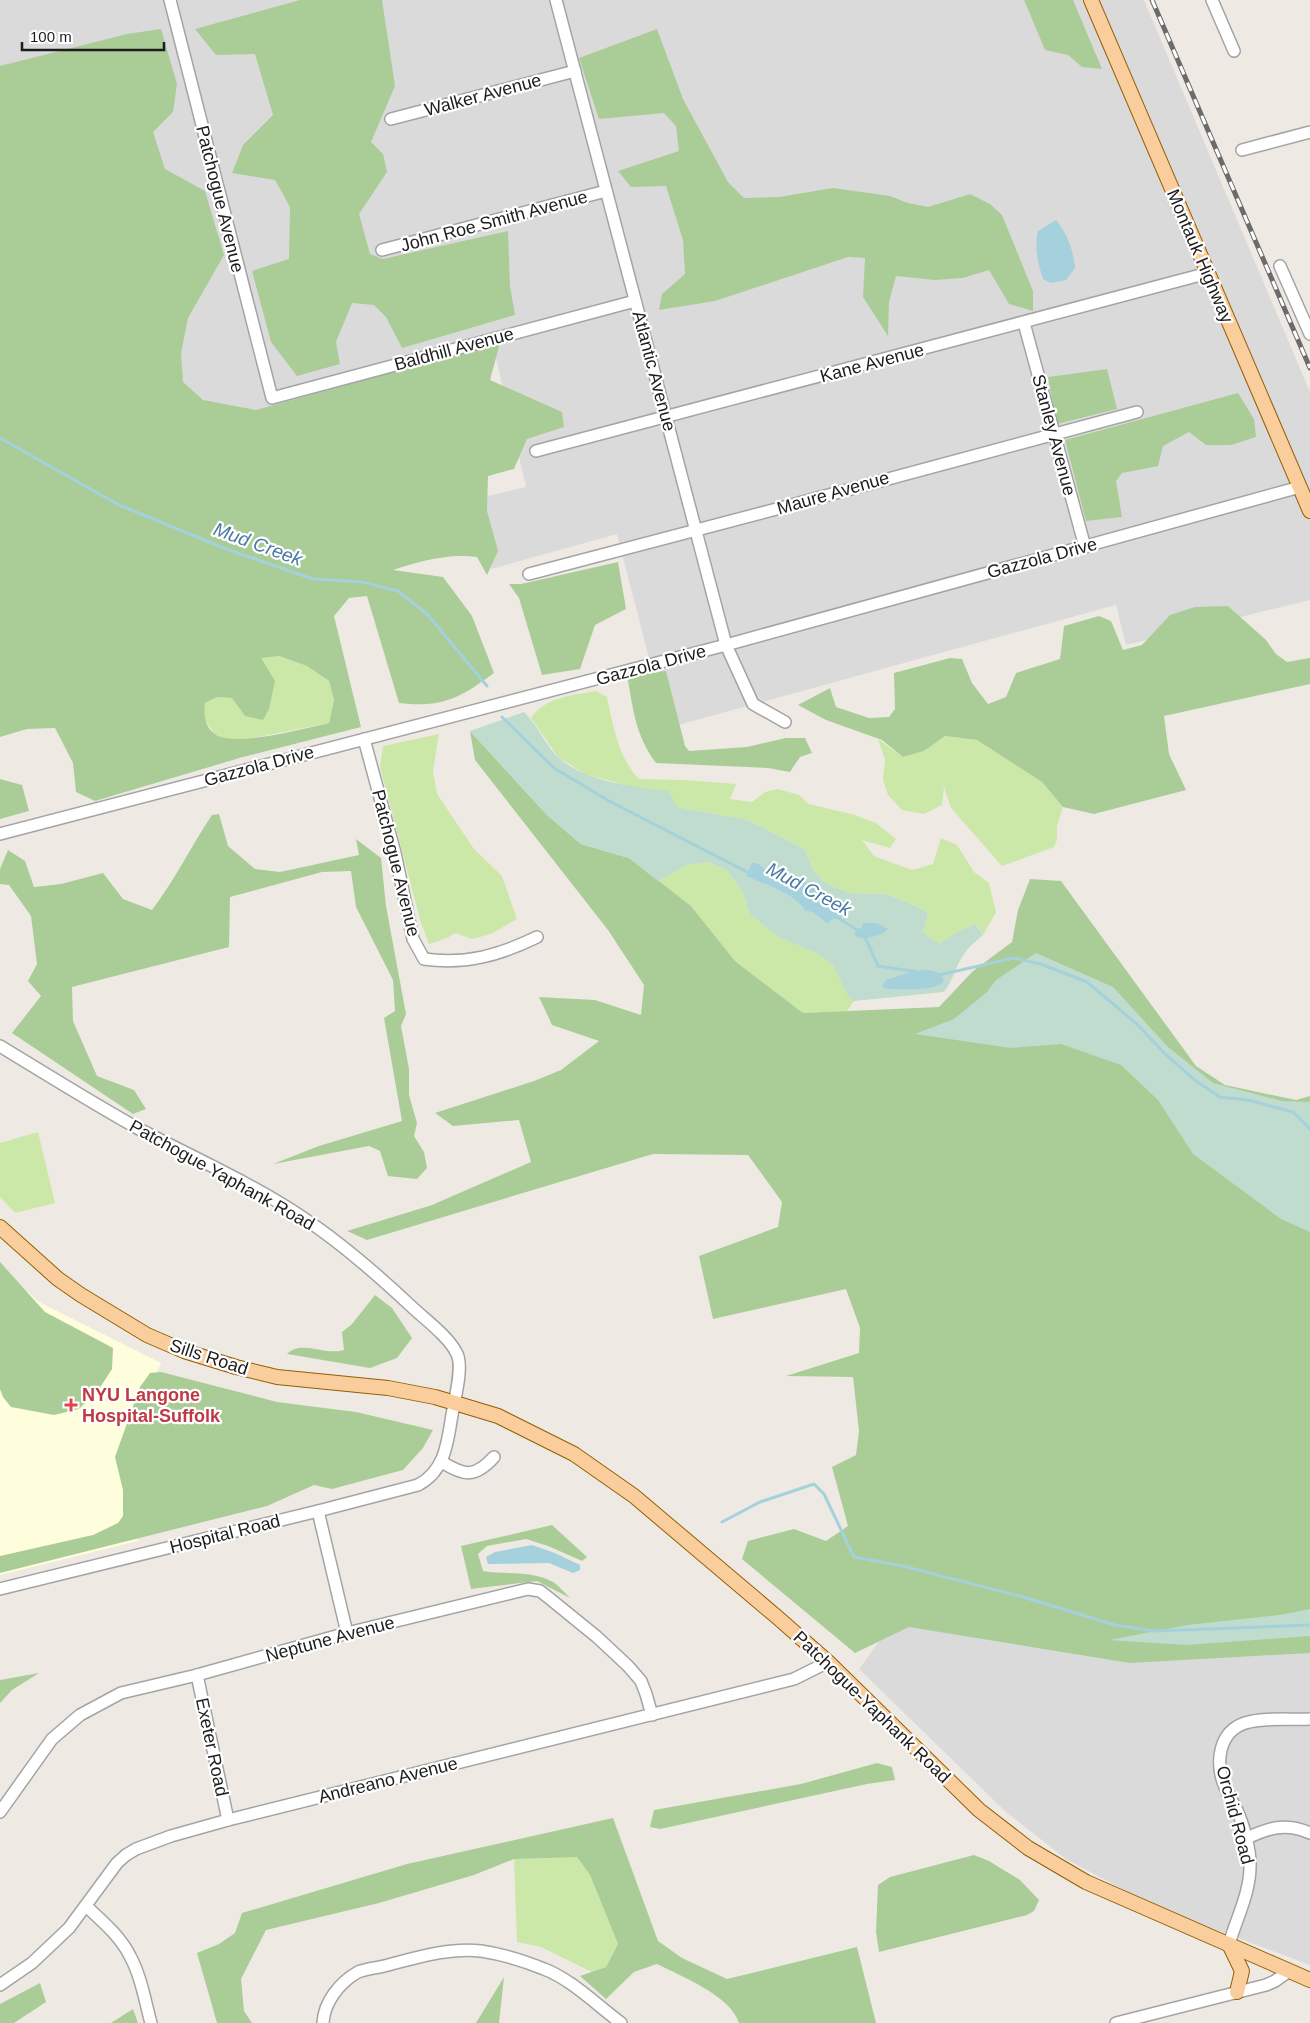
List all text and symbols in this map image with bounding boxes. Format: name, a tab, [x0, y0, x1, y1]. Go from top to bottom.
scale bar	[22, 20, 165, 52]
text: 100 m	[30, 28, 72, 45]
street label: Walker Avenue	[422, 70, 544, 120]
street label: Patchogue Avenue	[192, 123, 248, 275]
street label: John Roe Smith Avenue	[398, 186, 590, 256]
street label: Montauk Highway	[1163, 186, 1237, 326]
street label: Atlantic Avenue	[628, 309, 680, 433]
street label: Baldhill Avenue	[392, 323, 516, 375]
street label: Kane Avenue	[818, 340, 926, 386]
street label: Stanley Avenue	[1028, 372, 1080, 498]
street label: Maure Avenue	[775, 467, 891, 519]
water label: Mud Creek	[211, 518, 307, 570]
street label: Gazzola Drive	[985, 534, 1099, 582]
street label: Gazzola Drive	[594, 641, 708, 689]
street label: Gazzola Drive	[202, 742, 316, 790]
street label: Patchogue Avenue	[368, 787, 424, 939]
water label: Mud Creek	[763, 858, 856, 921]
street label: Patchogue Yaphank Road	[126, 1116, 318, 1234]
street label: Sills Road	[167, 1335, 251, 1379]
place label: NYU Langone Hospital-Suffolk	[82, 1385, 221, 1426]
marker: NYU Langone Hospital-Suffolk	[64, 1398, 78, 1412]
street label: Hospital Road	[168, 1511, 282, 1557]
street label: Neptune Avenue	[263, 1612, 397, 1666]
street label: Patchogue-Yaphank Road	[790, 1627, 954, 1787]
street label: Exeter Road	[192, 1696, 232, 1798]
street label: Andreano Avenue	[316, 1753, 460, 1807]
street label: Orchid Road	[1212, 1764, 1258, 1866]

